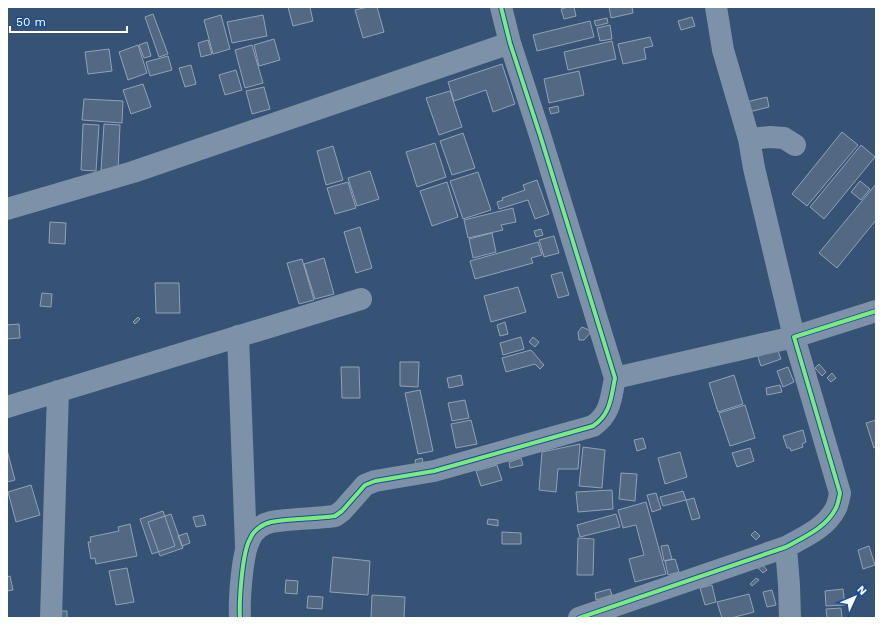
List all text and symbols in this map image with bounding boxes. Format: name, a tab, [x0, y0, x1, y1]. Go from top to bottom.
scale bar	[10, 8, 127, 34]
text: 50 m	[16, 15, 46, 29]
north arrow	[835, 577, 875, 617]
text: N	[854, 583, 869, 598]

